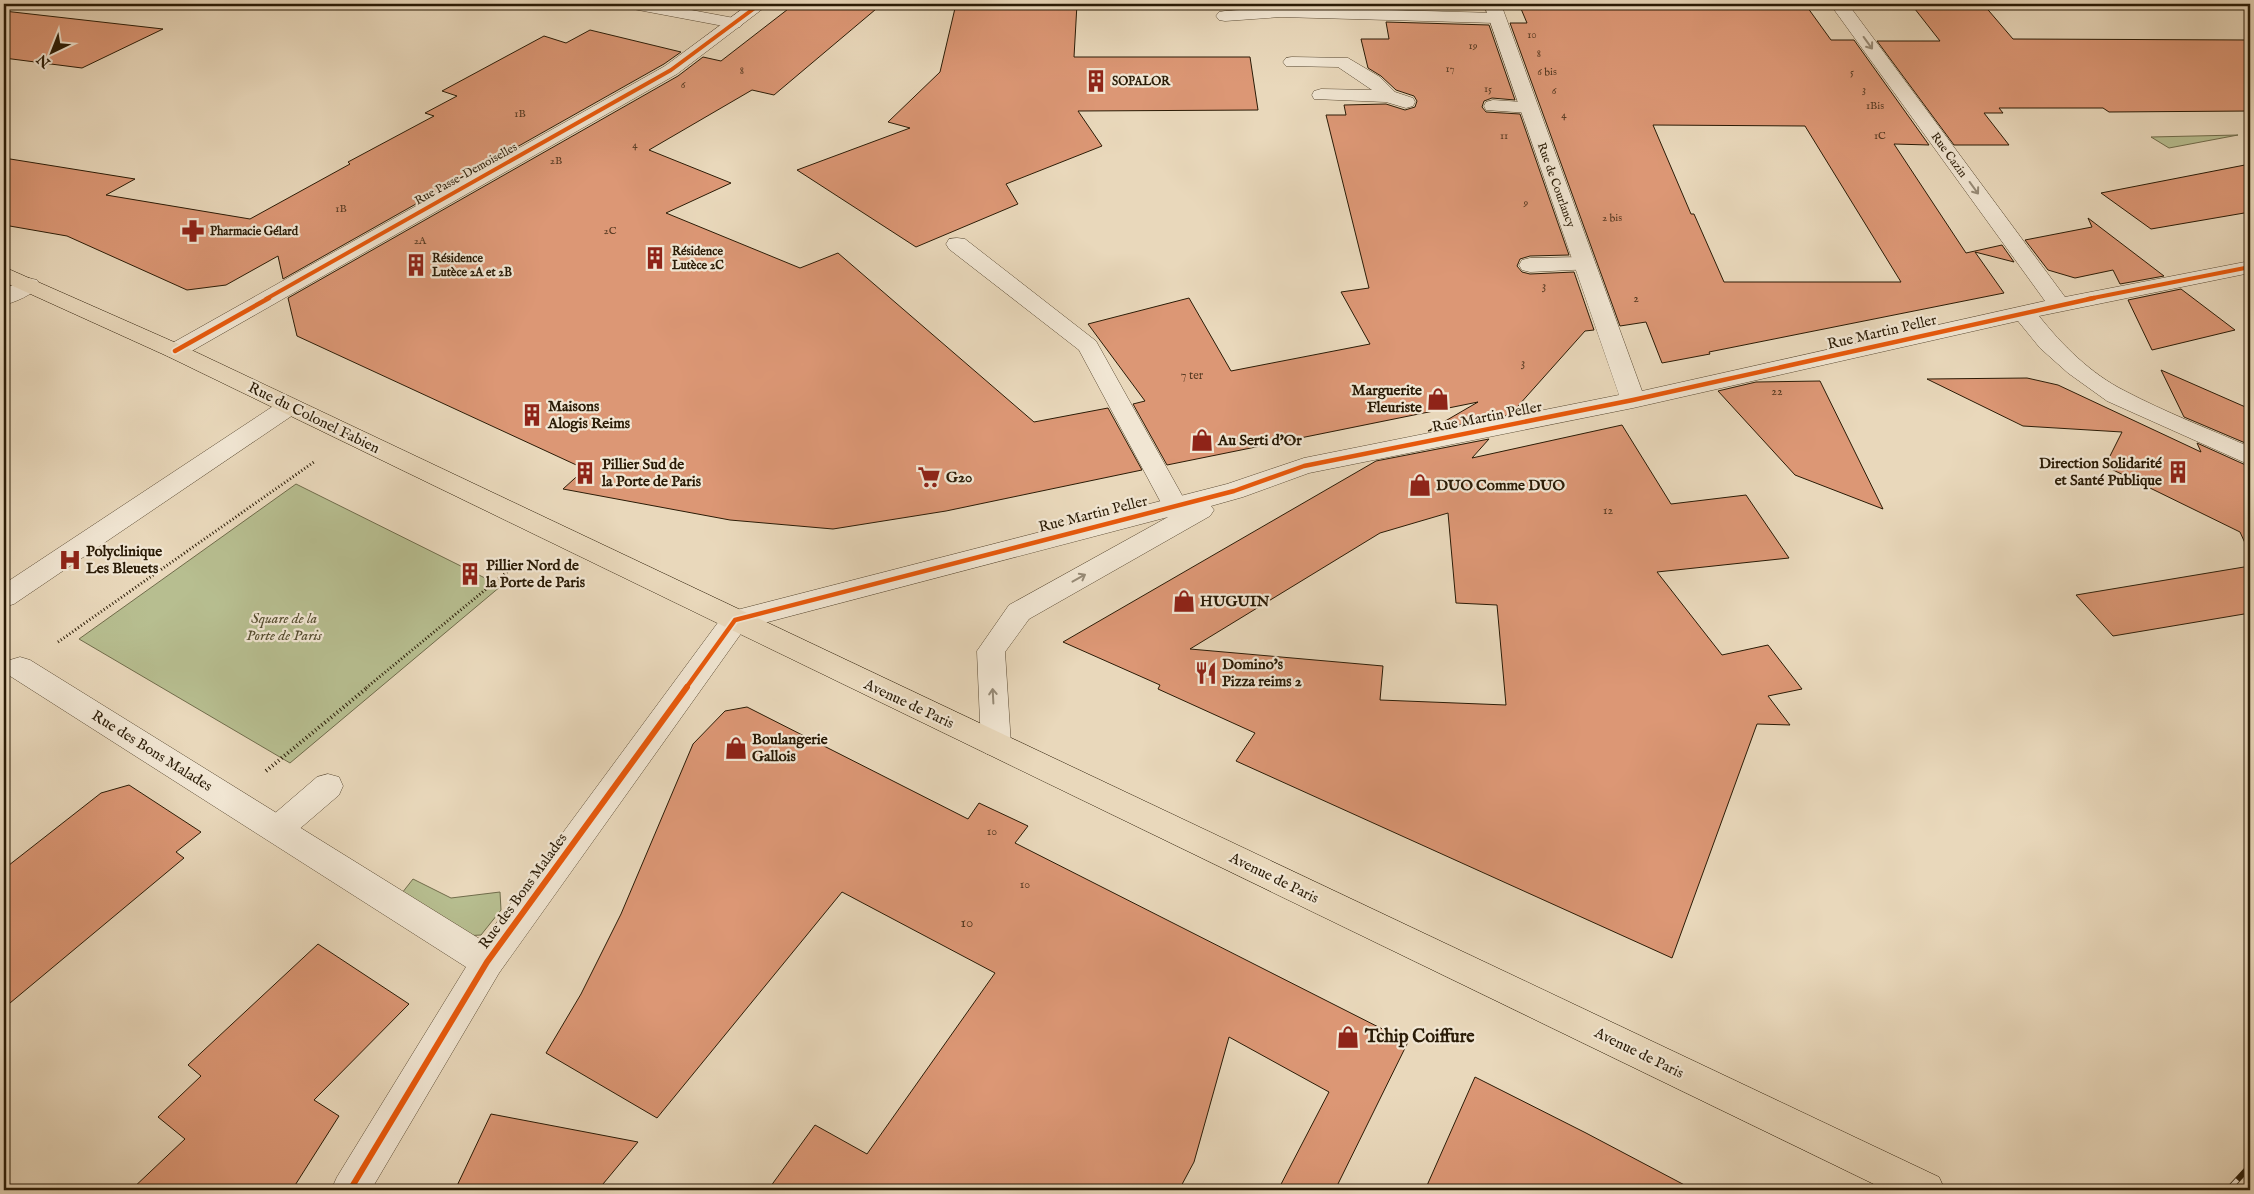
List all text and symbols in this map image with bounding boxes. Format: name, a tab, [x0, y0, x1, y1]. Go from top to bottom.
north arrow	[28, 28, 78, 78]
house number: 10	[1527, 28, 1537, 42]
one-way arrow	[1862, 36, 1873, 49]
house number: 19	[1469, 39, 1478, 53]
house number: 8	[1537, 47, 1541, 61]
text: N	[33, 50, 55, 72]
house number: 17	[1445, 62, 1455, 76]
house number: 8	[740, 64, 744, 78]
house number: 6 bis	[1537, 65, 1557, 79]
house number: 5	[1850, 65, 1854, 79]
building icon: SOPALOR	[1083, 68, 1109, 94]
place label: SOPALOR	[1112, 74, 1171, 89]
house number: 6	[681, 78, 686, 92]
house number: 15	[1484, 82, 1492, 96]
house number: 3	[1862, 83, 1866, 97]
house number: 6	[1552, 84, 1557, 98]
house number: 1Bis	[1866, 99, 1884, 113]
house number: 1B	[514, 107, 526, 121]
house number: 4	[1561, 108, 1567, 122]
house number: 11	[1500, 129, 1508, 143]
house number: 1C	[1874, 129, 1886, 143]
street label: Rue Cazin	[1928, 129, 1971, 181]
house number: 4	[632, 138, 638, 152]
street label: Rue Passe-Demoiselles	[412, 140, 520, 208]
street label: Rue de Courlancy	[1534, 140, 1578, 230]
house number: 2B	[550, 154, 562, 168]
one-way arrow	[1969, 181, 1979, 195]
house number: 9	[1523, 196, 1529, 210]
house number: 1B	[335, 202, 347, 216]
house number: 2 bis	[1602, 211, 1622, 225]
pharmacy icon: Pharmacie Gélard	[180, 218, 206, 244]
place label: Pharmacie Gélard	[210, 224, 299, 239]
house number: 2C	[603, 224, 617, 238]
house number: 2A	[414, 234, 427, 248]
place label: Résidence Lutèce 2C	[671, 244, 724, 273]
building icon: Résidence Lutèce 2C	[642, 245, 668, 271]
place label: Résidence Lutèce 2A et 2B	[431, 251, 512, 280]
building icon: Résidence Lutèce 2A et 2B	[403, 252, 429, 278]
house number: 3	[1542, 278, 1546, 293]
house number: 2	[1633, 291, 1639, 306]
street label: Rue Martin Peller	[1825, 310, 1939, 354]
house number: 3	[1521, 355, 1525, 370]
house number: 7 ter	[1181, 368, 1204, 383]
street label: Rue du Colonel Fabien	[245, 378, 383, 458]
place label: Marguerite Fleuriste	[1352, 381, 1422, 417]
house number: 22	[1771, 384, 1783, 399]
shop icon: Marguerite Fleuriste	[1425, 386, 1451, 412]
place label: Maisons Alogis Reims	[547, 397, 631, 433]
street label: Rue Martin Peller	[1430, 397, 1544, 437]
building icon: Maisons Alogis Reims	[519, 402, 545, 428]
shop icon: Au Serti d'Or	[1189, 427, 1215, 453]
place label: Au Serti d'Or	[1217, 431, 1302, 450]
place label: Direction Solidarité et Santé Publique	[2039, 454, 2162, 490]
place label: Pillier Sud de la Porte de Paris	[601, 455, 702, 491]
building icon: Direction Solidarité et Santé Publique	[2165, 459, 2191, 485]
building icon: Pillier Sud de la Porte de Paris	[572, 460, 598, 486]
supermarket icon: G20	[916, 464, 942, 490]
place label: G20	[946, 468, 972, 487]
shop icon: DUO Comme DUO	[1407, 472, 1433, 498]
place label: DUO Comme DUO	[1436, 476, 1566, 495]
street label: Rue Martin Peller	[1037, 491, 1150, 537]
house number: 12	[1603, 503, 1613, 518]
place label: Polyclinique Les Bleuets	[86, 542, 162, 578]
hospital icon: Polyclinique Les Bleuets	[57, 547, 83, 573]
place label: Pillier Nord de la Porte de Paris	[485, 556, 586, 592]
building icon: Pillier Nord de la Porte de Paris	[457, 561, 483, 587]
one-way arrow	[1071, 573, 1086, 582]
shop icon: HUGUIN	[1171, 588, 1197, 614]
place label: HUGUIN	[1200, 592, 1269, 611]
park label: Square de la Porte de Paris	[246, 609, 323, 645]
place label: Domino's Pizza reims 2	[1222, 655, 1302, 691]
restaurant icon: Domino's Pizza reims 2	[1193, 660, 1219, 686]
street label: Avenue de Paris	[860, 674, 957, 733]
one-way arrow	[989, 689, 998, 705]
street label: Rue des Bons Malades	[88, 706, 216, 796]
place label: Boulangerie Gallois	[752, 730, 828, 766]
shop icon: Boulangerie Gallois	[723, 735, 749, 761]
house number: 10	[987, 824, 997, 839]
street label: Rue des Bons Malades	[475, 829, 571, 953]
street label: Avenue de Paris	[1225, 848, 1322, 908]
house number: 10	[1020, 877, 1030, 892]
house number: 10	[961, 913, 973, 932]
street label: Avenue de Paris	[1590, 1023, 1687, 1083]
shop icon: Tchip Coiffure	[1335, 1024, 1361, 1050]
place label: Tchip Coiffure	[1364, 1026, 1475, 1049]

